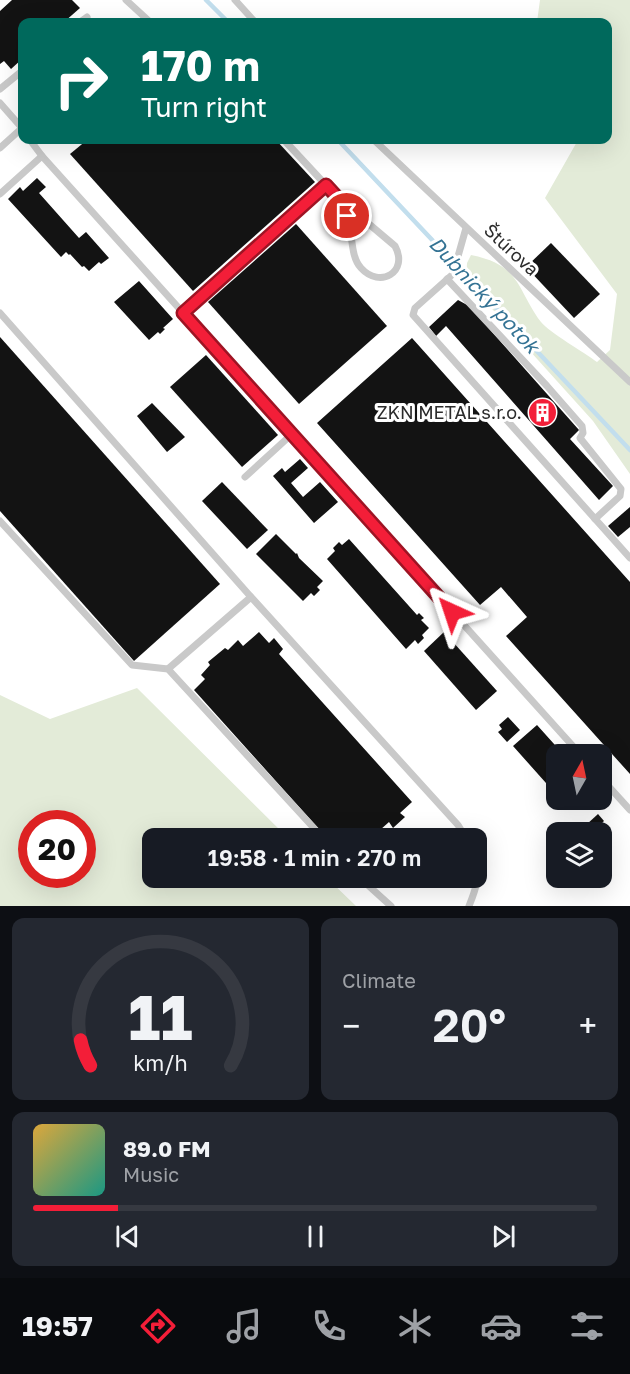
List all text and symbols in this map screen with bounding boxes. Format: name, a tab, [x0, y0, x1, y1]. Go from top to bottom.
text: 170 m	[141, 40, 260, 90]
icon: right	[42, 42, 120, 120]
text: Turn right	[141, 91, 267, 123]
pin	[321, 190, 372, 241]
icon: arrive	[330, 199, 363, 232]
street label: Štúrova	[480, 219, 543, 280]
water label: Dubnický potok	[424, 231, 547, 360]
building icon: ZKN METAL s.r.o.	[527, 397, 559, 429]
place label: ZKN METAL s.r.o.	[377, 401, 522, 423]
position arrow	[420, 580, 484, 644]
north arrow	[546, 744, 612, 810]
map controls	[546, 744, 612, 888]
speed limit sign: 20	[18, 810, 96, 888]
button: layers	[546, 822, 612, 888]
text: 19:58 · 1 min · 270 m	[208, 844, 421, 871]
text: Climate	[342, 968, 416, 992]
text: 11	[128, 979, 193, 1054]
text: 20°	[433, 998, 506, 1052]
text: −	[342, 1006, 360, 1045]
text: +	[579, 1006, 597, 1045]
text: km/h	[133, 1050, 188, 1076]
text: 89.0 FM	[123, 1135, 211, 1162]
text: Music	[123, 1162, 179, 1186]
icon: previous	[111, 1220, 144, 1253]
icon: pause	[299, 1220, 332, 1253]
icon: next	[487, 1220, 520, 1253]
icon: directions	[137, 1305, 179, 1347]
icon: music	[223, 1305, 265, 1347]
icon: phone	[308, 1305, 350, 1347]
icon: climate	[394, 1305, 436, 1347]
icon: car	[480, 1305, 522, 1347]
icon: filters	[566, 1305, 608, 1347]
text: 19:57	[22, 1310, 93, 1342]

